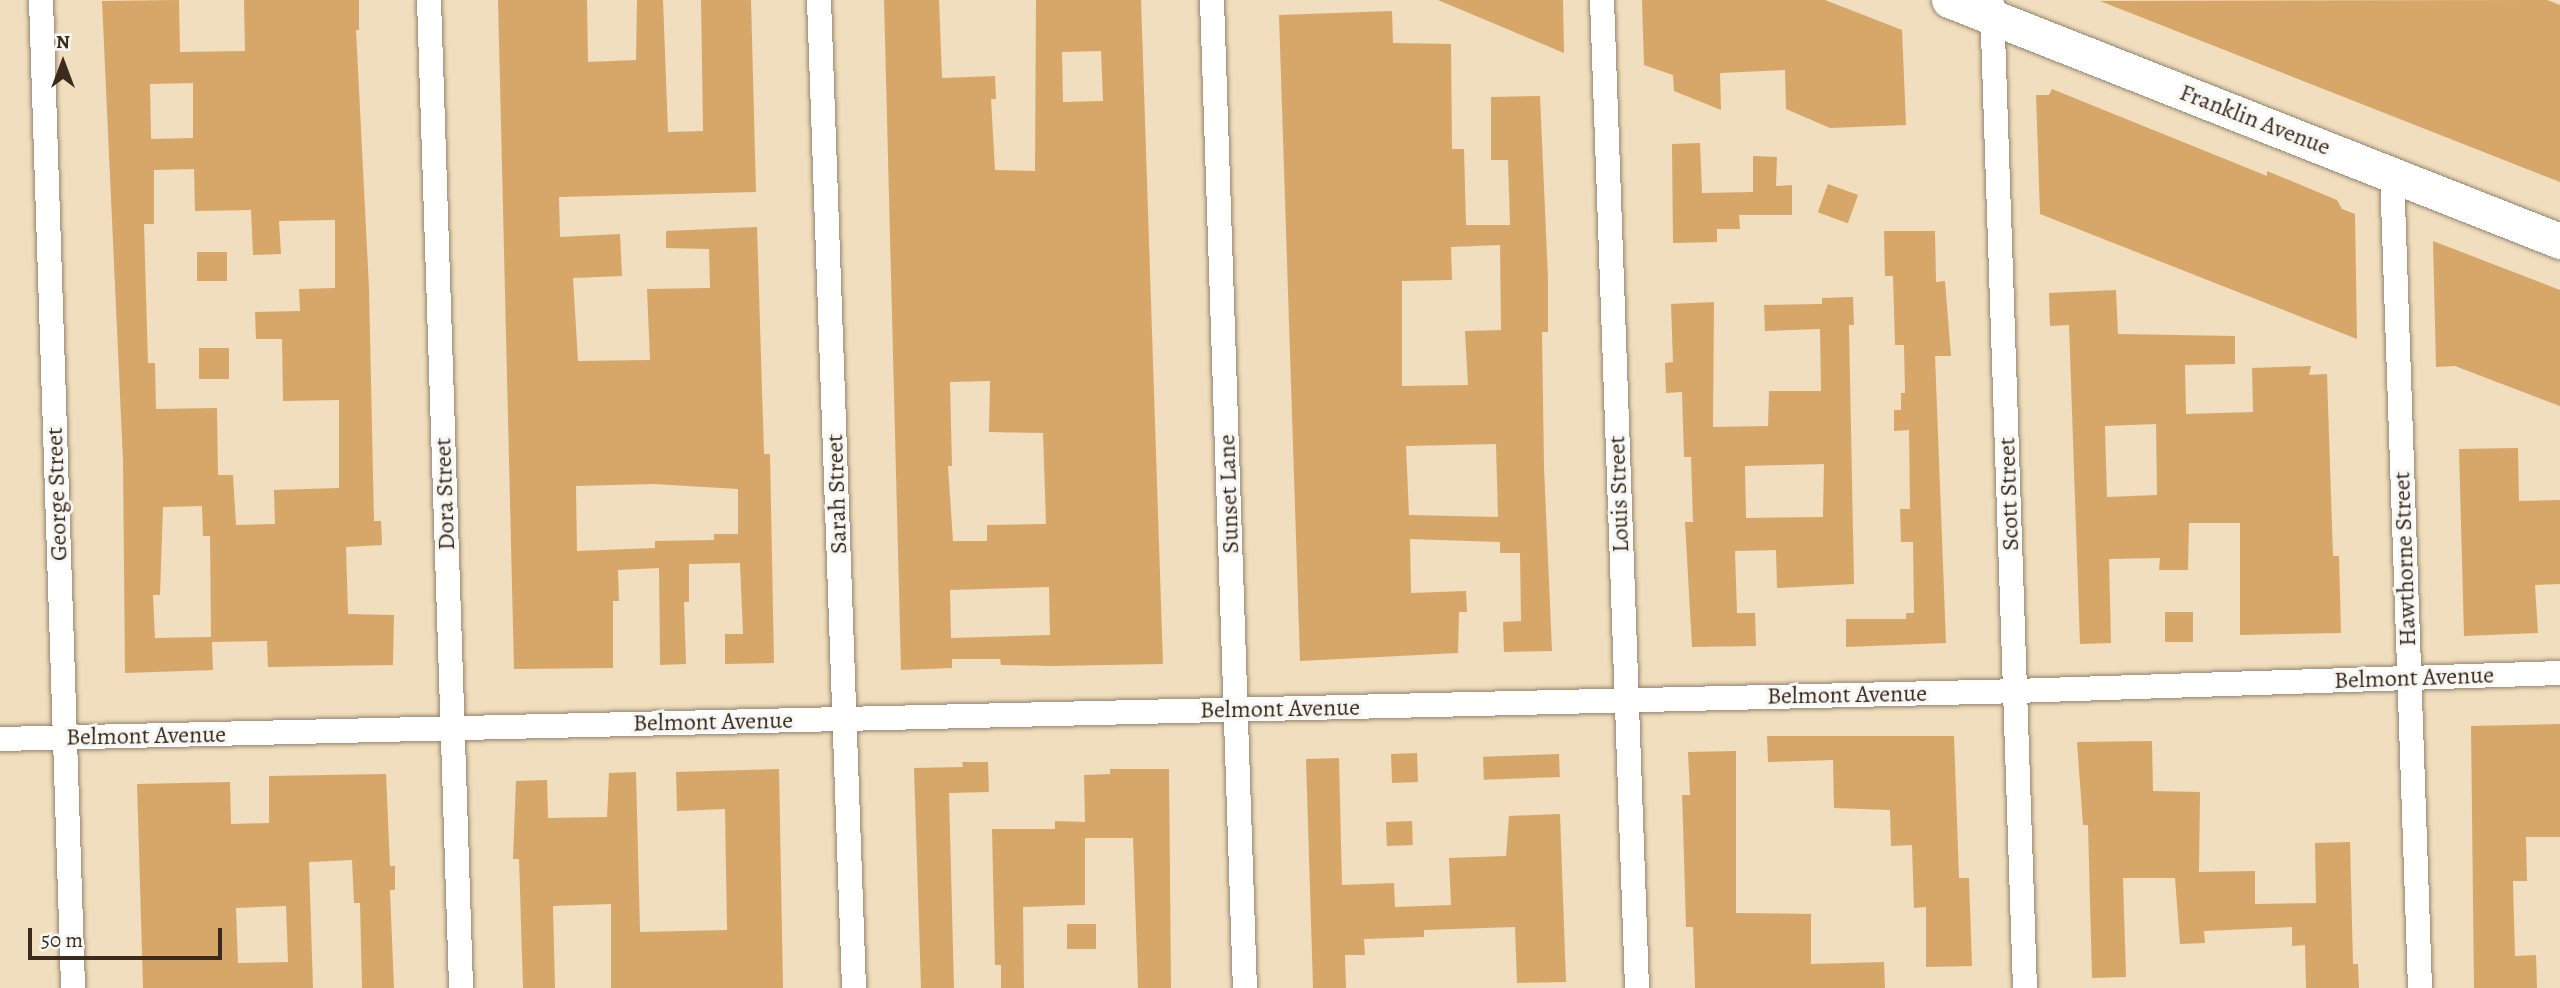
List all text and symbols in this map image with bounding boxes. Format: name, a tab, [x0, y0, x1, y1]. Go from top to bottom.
north arrow	[28, 28, 98, 98]
text: N	[56, 29, 70, 55]
street label: Franklin Avenue	[2176, 78, 2334, 162]
street label: George Street	[40, 427, 74, 561]
street label: Sarah Street	[821, 433, 853, 555]
street label: Sunset Lane	[1213, 434, 1245, 554]
street label: Louis Street	[1603, 435, 1635, 553]
street label: Dora Street	[429, 437, 461, 551]
street label: Scott Street	[1993, 437, 2025, 551]
street label: Hawthorne Street	[2388, 471, 2422, 647]
street label: Belmont Avenue	[2334, 661, 2494, 695]
street label: Belmont Avenue	[1767, 679, 1927, 711]
street label: Belmont Avenue	[1200, 693, 1360, 725]
street label: Belmont Avenue	[633, 706, 793, 738]
street label: Belmont Avenue	[66, 720, 226, 752]
scale bar	[32, 914, 226, 958]
text: 50 m	[41, 926, 83, 954]

